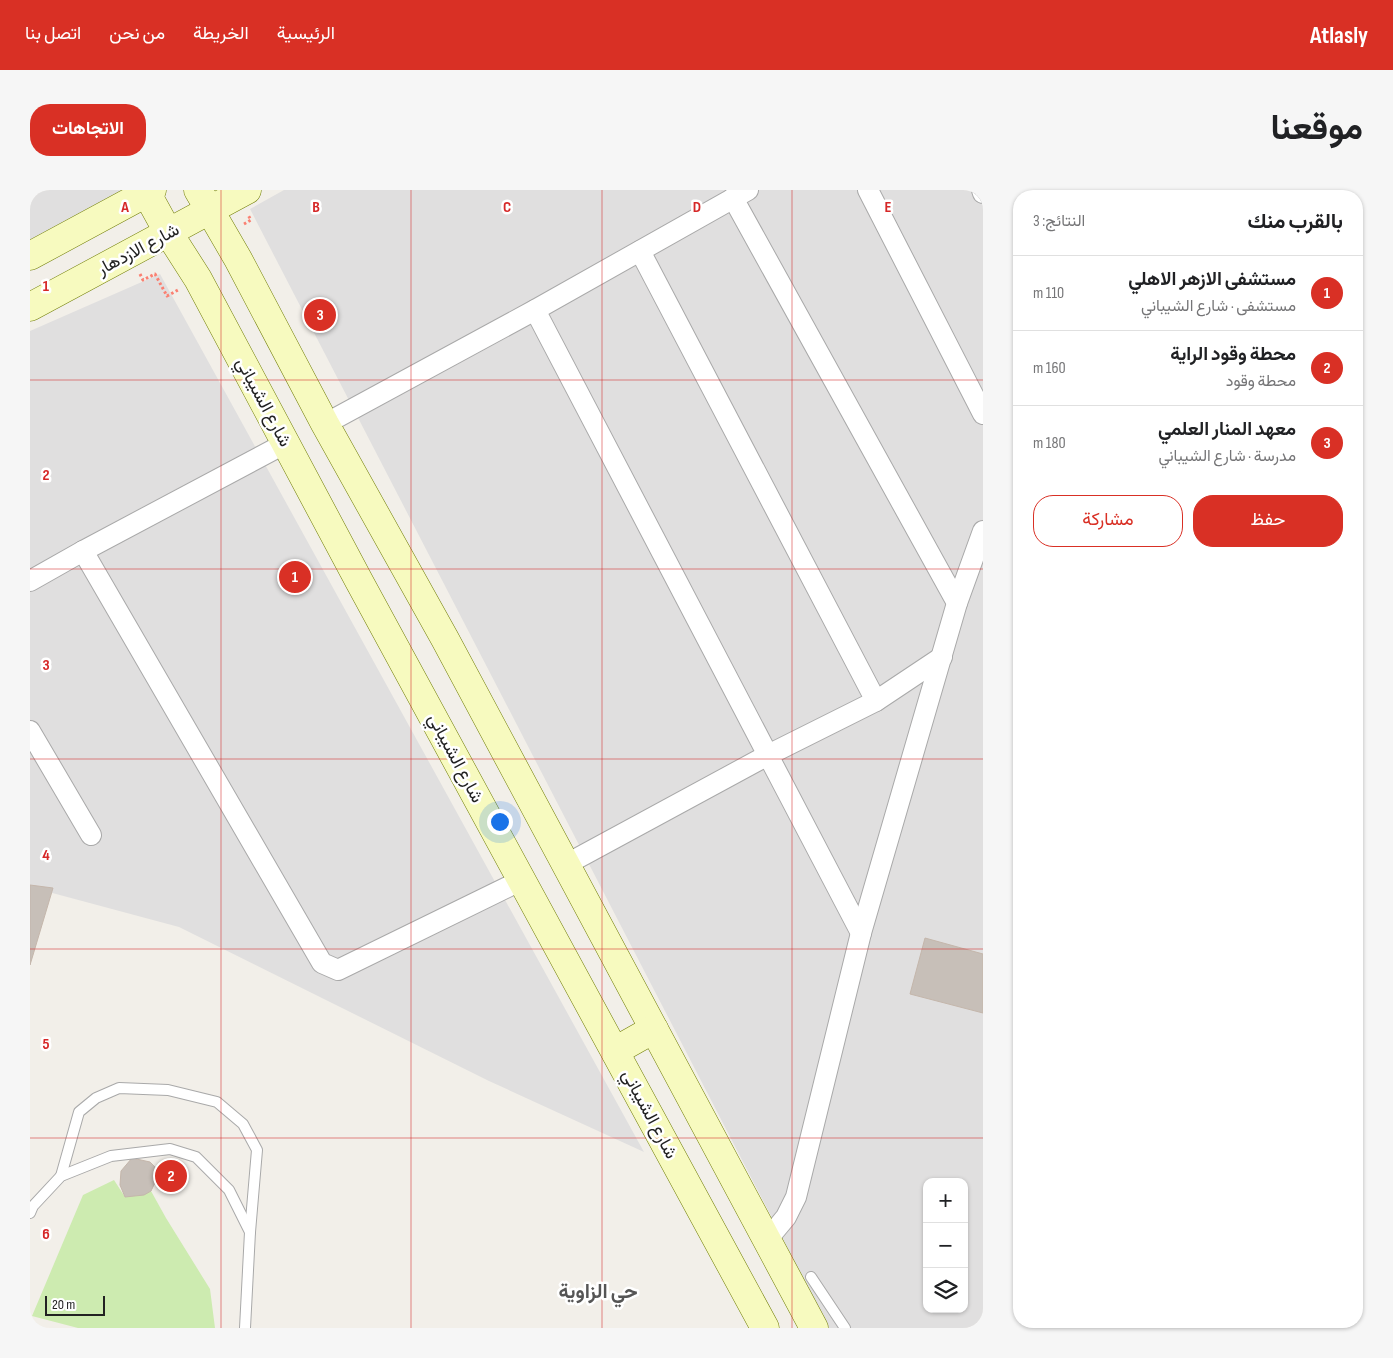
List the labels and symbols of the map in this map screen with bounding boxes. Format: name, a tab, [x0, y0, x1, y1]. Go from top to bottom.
text: A	[120, 198, 129, 217]
text: B	[312, 198, 320, 217]
text: C	[503, 198, 511, 217]
text: D	[693, 198, 701, 217]
text: E	[885, 198, 892, 217]
street label: شارع الازدهار	[93, 219, 183, 281]
text: 1	[43, 277, 50, 296]
pin: 3	[304, 296, 336, 334]
street label: شارع الشيباني	[228, 354, 296, 452]
text: 2	[42, 466, 50, 485]
pin: 1	[279, 558, 311, 596]
text: 3	[42, 656, 50, 675]
street label: شارع الشيباني	[420, 710, 488, 808]
your location	[487, 809, 513, 835]
text: 4	[42, 846, 50, 865]
text: 5	[42, 1035, 50, 1054]
street label: شارع الشيباني	[614, 1066, 682, 1164]
pin: 2	[155, 1157, 187, 1195]
text: 6	[42, 1225, 50, 1244]
district label: حي الزاوية	[558, 1280, 638, 1308]
scale bar	[45, 1293, 105, 1316]

